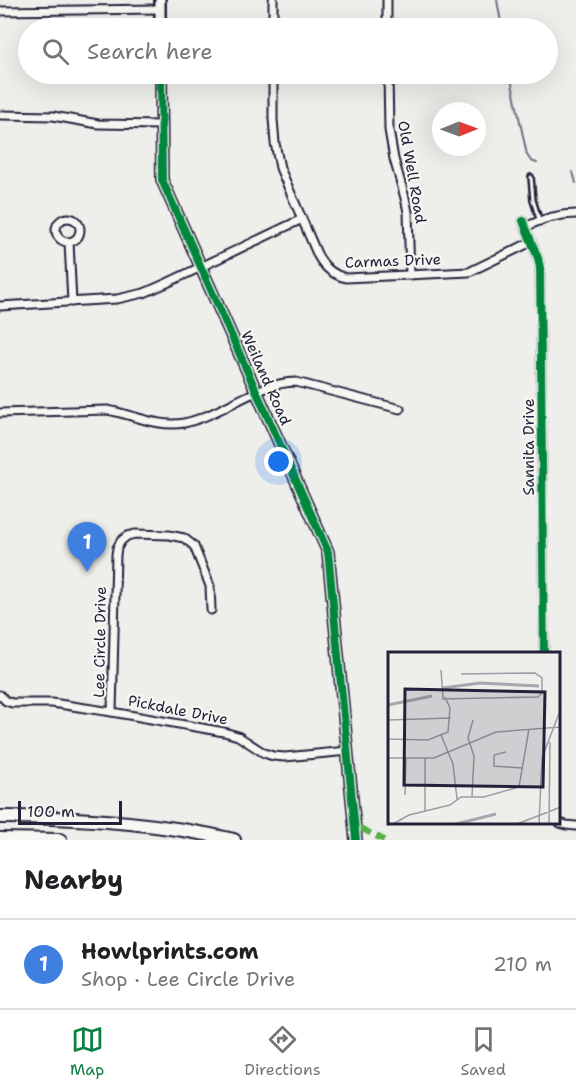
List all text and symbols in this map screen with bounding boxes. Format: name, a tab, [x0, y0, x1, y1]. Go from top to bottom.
search box	[18, 18, 558, 84]
icon: search	[39, 35, 72, 68]
text: Search here	[87, 37, 213, 66]
north arrow	[432, 102, 486, 156]
street label: Old Well Road	[393, 119, 431, 225]
street label: Carmas Drive	[345, 249, 441, 273]
street label: Weiland Road	[236, 328, 296, 429]
street label: Sannita Drive	[519, 398, 539, 496]
your location	[264, 447, 293, 476]
pin: 1	[68, 522, 106, 572]
street label: Lee Circle Drive	[89, 586, 111, 698]
inset map	[388, 652, 561, 825]
street label: Pickdale Drive	[126, 690, 230, 730]
scale bar	[18, 798, 122, 826]
text: 100 m	[27, 801, 75, 822]
text: Nearby	[24, 862, 123, 897]
text: Howlprints.com	[81, 937, 259, 966]
text: 1	[39, 951, 48, 977]
text: 210 m	[493, 951, 552, 977]
text: Shop · Lee Circle Drive	[81, 966, 295, 992]
tab: Map	[70, 1023, 104, 1080]
tab: Directions	[244, 1023, 321, 1080]
tab: Saved	[461, 1023, 506, 1080]

